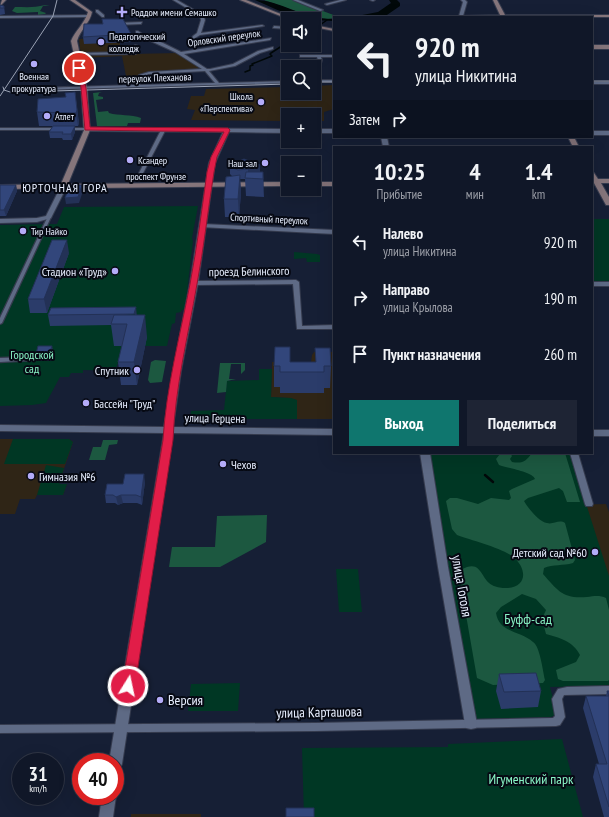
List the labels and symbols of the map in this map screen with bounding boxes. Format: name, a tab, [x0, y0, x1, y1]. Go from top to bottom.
marker: Роддом имени Семашко	[116, 6, 128, 18]
place label: Роддом имени Семашко	[131, 6, 216, 19]
street label: Орловский переулок	[187, 26, 261, 50]
place label: Педагогический колледж	[109, 30, 165, 55]
marker: Педагогический колледж	[96, 37, 106, 47]
pin	[62, 51, 96, 85]
marker: Военная прокуратура	[29, 59, 39, 69]
place label: Военная прокуратура	[12, 70, 56, 95]
street label: переулок Плеханова	[118, 70, 192, 86]
place label: Школа «Перспектива»	[200, 90, 253, 115]
marker: Школа «Перспектива»	[256, 97, 266, 107]
place label: Атлет	[55, 110, 75, 123]
marker: Атлет	[42, 111, 52, 121]
place label: Ксандер	[138, 154, 167, 167]
marker: Ксандер	[125, 155, 135, 165]
place label: Наш зал	[228, 157, 257, 170]
marker: Наш зал	[260, 158, 270, 168]
street label: проспект Фрунзе	[126, 170, 186, 183]
district label: ЮРТОЧНАЯ ГОРА	[22, 180, 108, 195]
street label: Спортивный переулок	[230, 210, 308, 228]
place label: Тир Найко	[31, 225, 67, 238]
marker: Тир Найко	[18, 226, 28, 236]
street label: проезд Белинского	[209, 263, 289, 279]
place label: Стадион «Труд»	[42, 264, 107, 279]
marker: Стадион «Труд»	[110, 266, 120, 276]
park label: Городской сад	[10, 347, 54, 376]
place label: Спутник	[95, 363, 129, 378]
marker: Спутник	[132, 365, 142, 375]
place label: Бассейн "Труд"	[94, 396, 155, 411]
marker: Бассейн "Труд"	[81, 398, 91, 408]
street label: улица Герцена	[184, 410, 246, 426]
place label: Чехов	[231, 457, 257, 472]
marker: Чехов	[218, 459, 228, 469]
place label: Гимназия №6	[39, 469, 96, 484]
marker: Гимназия №6	[26, 471, 36, 481]
place label: Детский сад №60	[512, 545, 587, 560]
marker: Детский сад №60	[590, 547, 600, 557]
street label: улица Гоголя	[448, 554, 476, 618]
park label: Буфф-сад	[504, 610, 552, 628]
position arrow	[107, 665, 149, 707]
place label: Версия	[168, 691, 203, 709]
marker: Версия	[155, 695, 165, 705]
street label: улица Карташова	[276, 702, 362, 722]
speed limit sign: 40	[72, 753, 124, 805]
park label: Игуменский парк	[489, 770, 574, 788]

